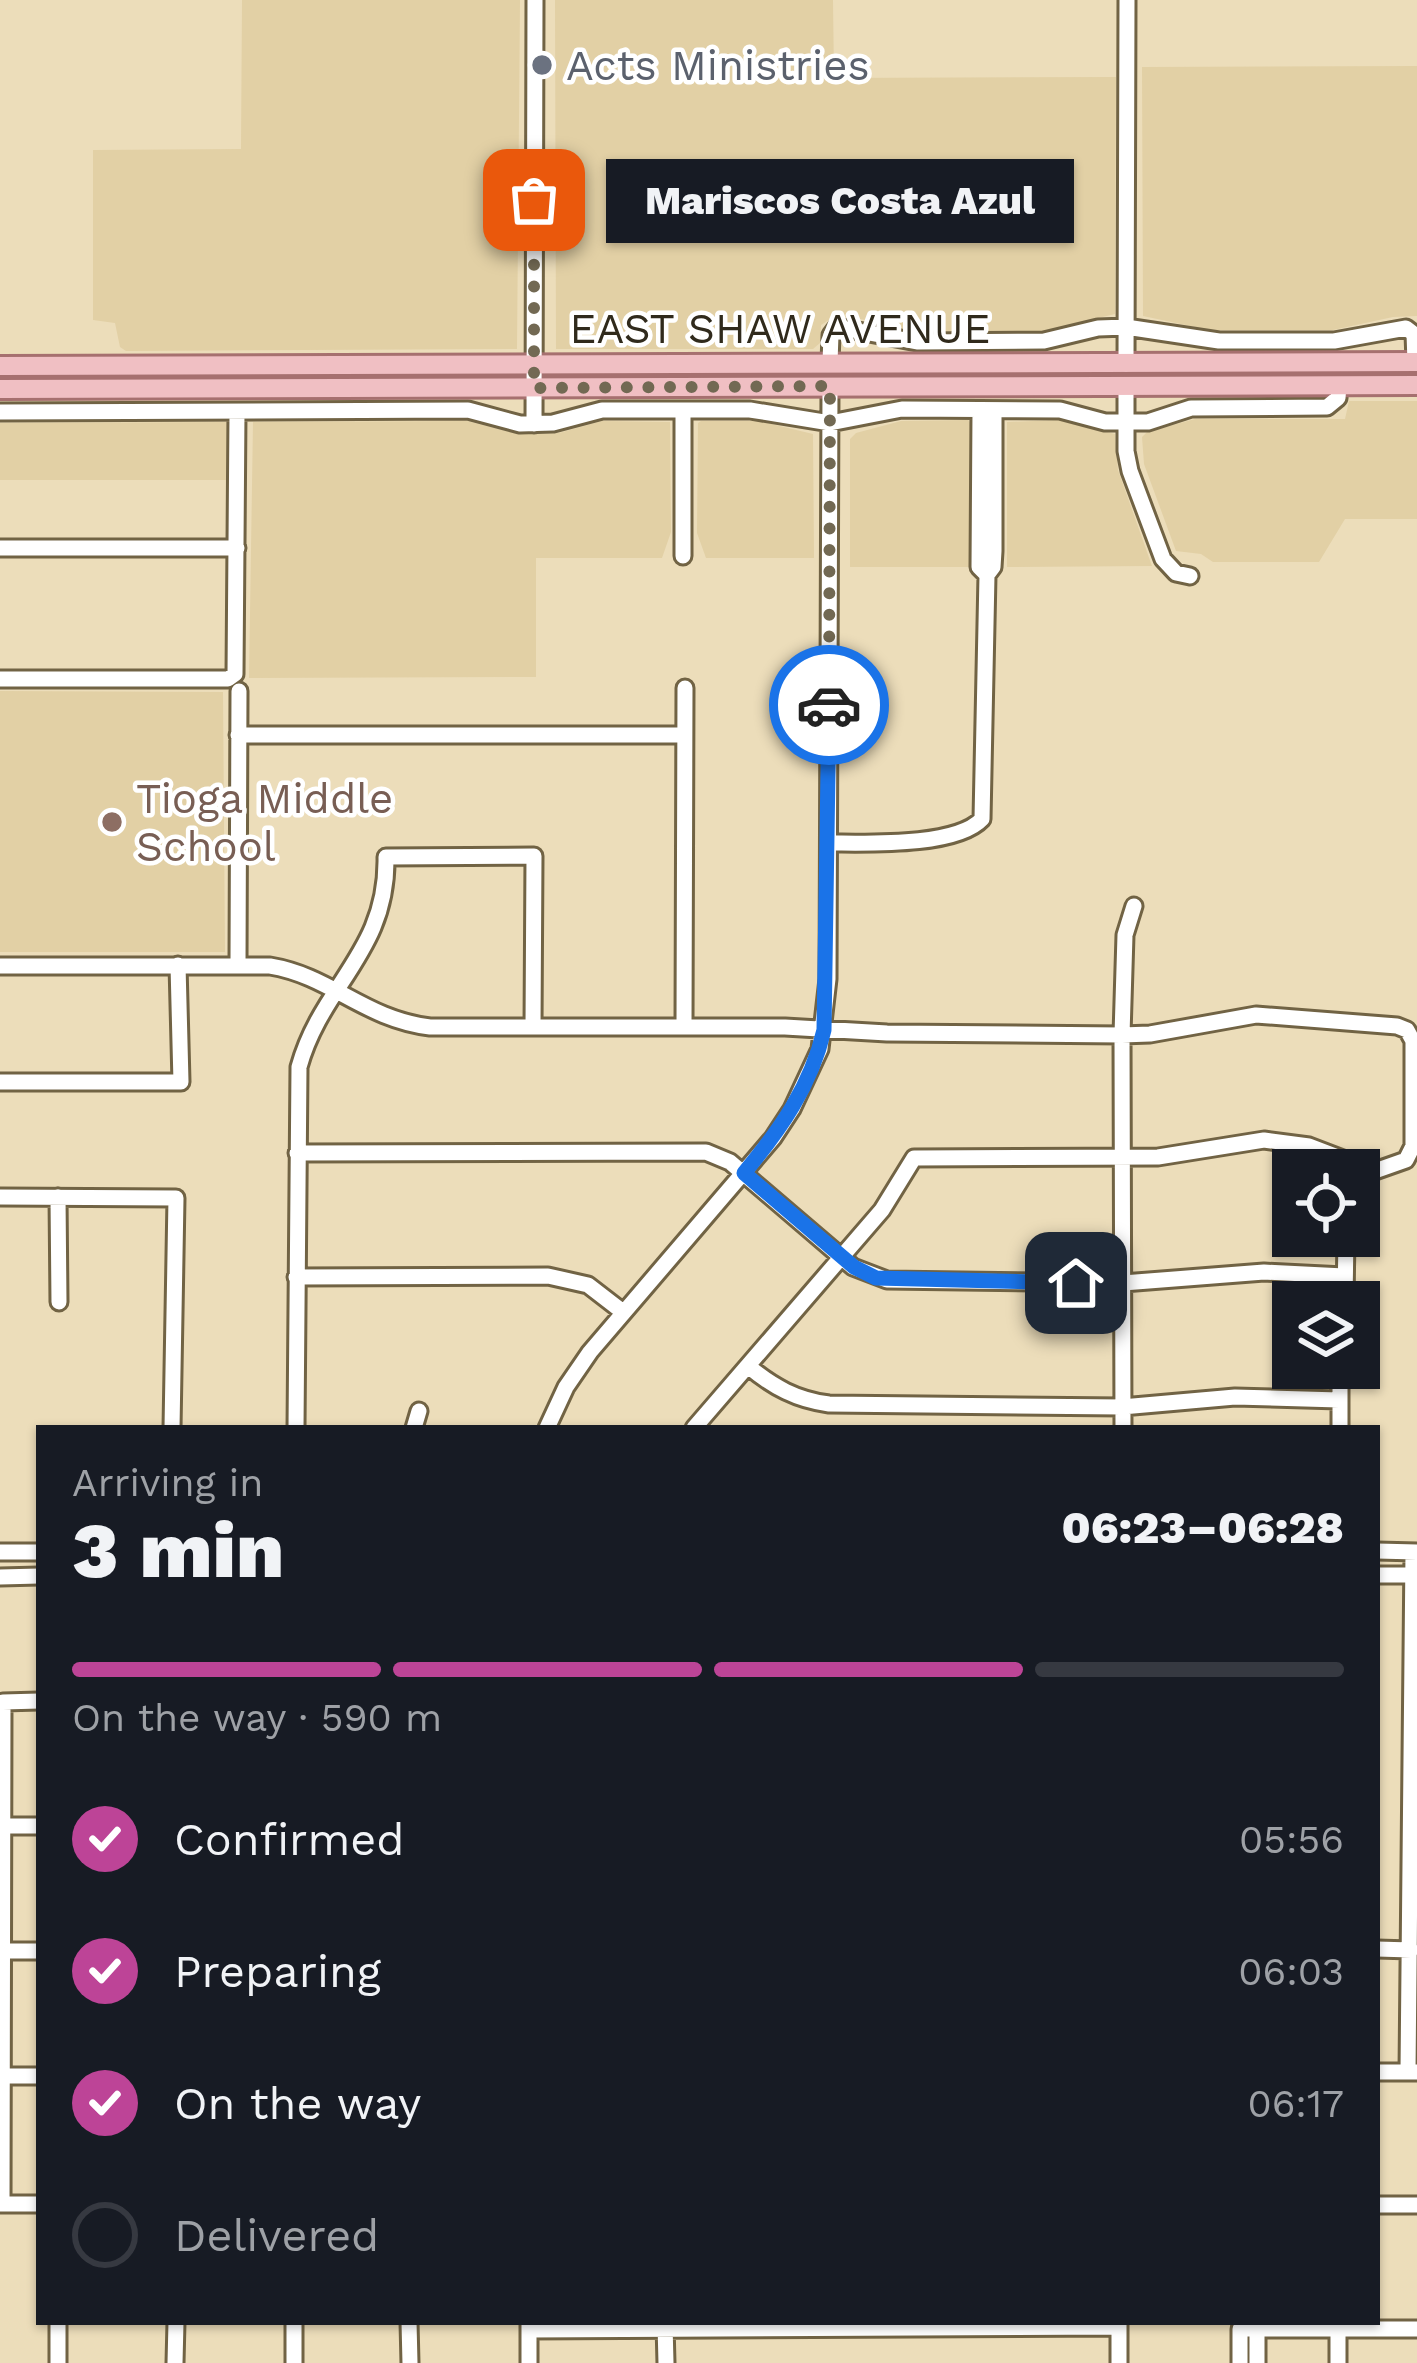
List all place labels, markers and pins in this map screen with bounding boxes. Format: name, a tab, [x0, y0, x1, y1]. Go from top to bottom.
place label: Acts Ministries	[566, 41, 870, 90]
marker: Acts Ministries	[529, 52, 555, 78]
pin	[483, 149, 585, 251]
callout: Mariscos Costa Azul	[606, 158, 1074, 242]
place label: Tioga Middle School	[136, 774, 393, 871]
marker: Tioga Middle School	[99, 809, 125, 835]
pin	[1025, 1232, 1127, 1334]

